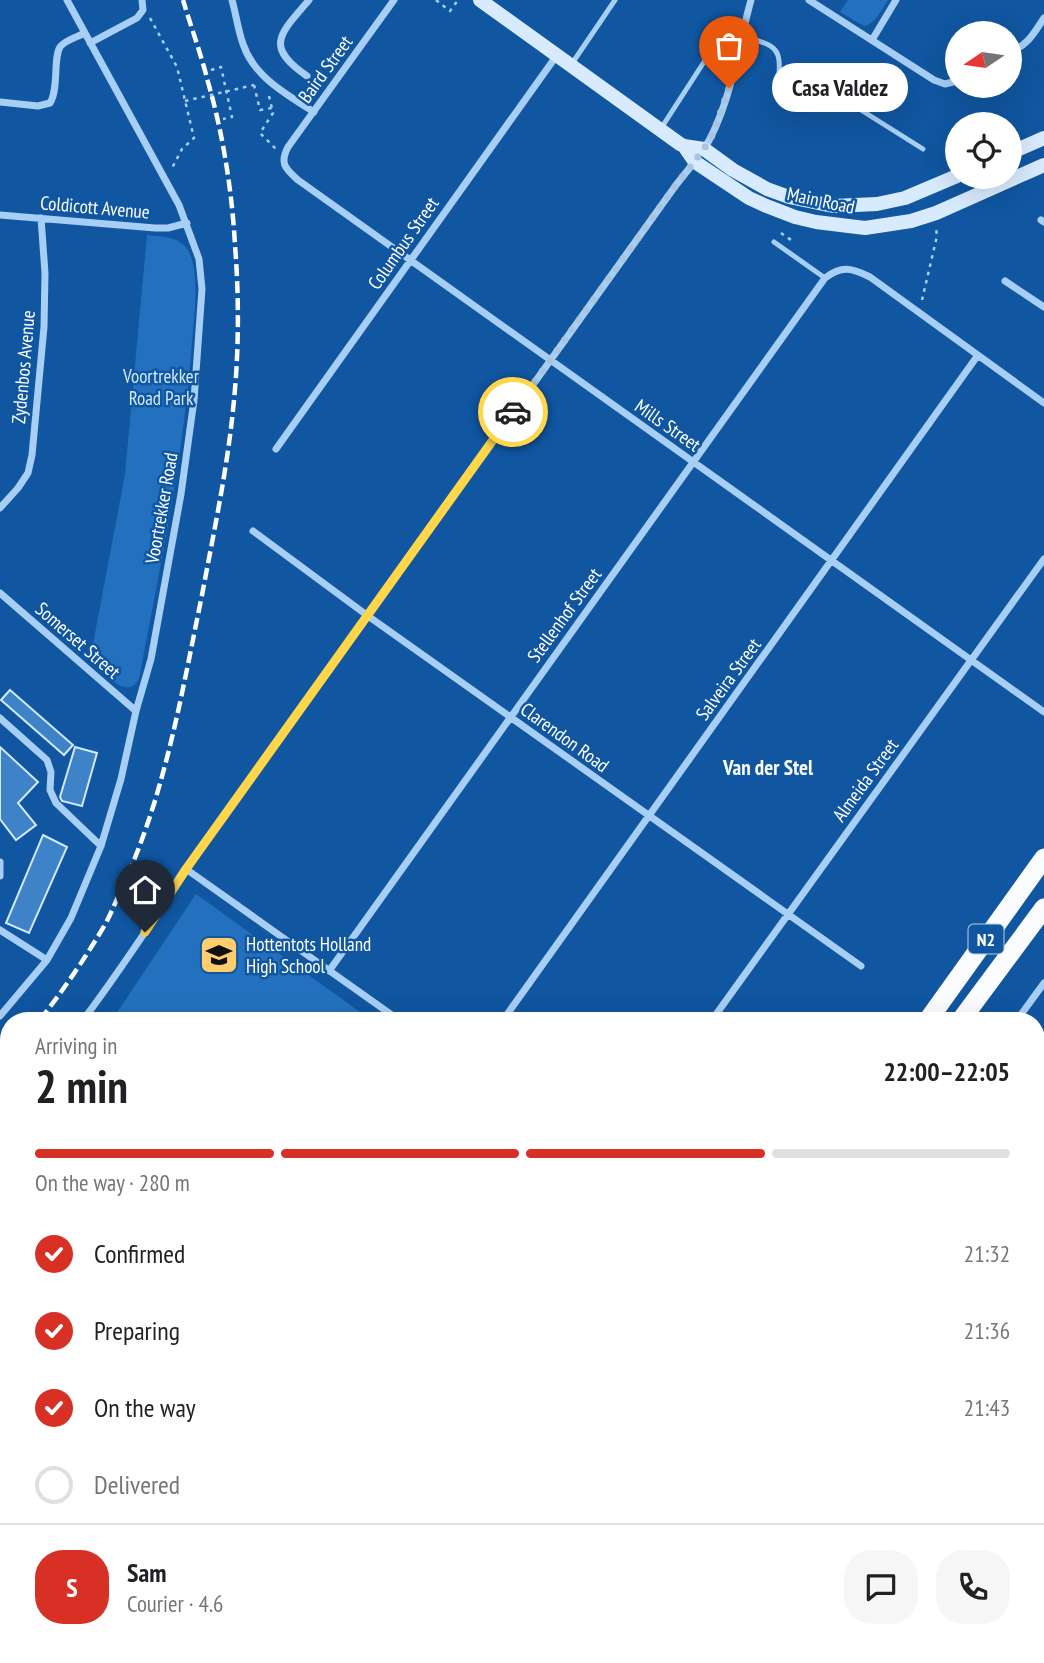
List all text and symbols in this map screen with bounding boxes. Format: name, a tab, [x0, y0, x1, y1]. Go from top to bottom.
pin	[699, 16, 759, 88]
north arrow	[945, 21, 1022, 98]
map controls	[945, 21, 1022, 189]
icon: bag	[710, 27, 748, 65]
street label: Baird Street	[293, 30, 358, 107]
callout: Casa Valdez	[771, 64, 908, 112]
text: Casa Valdez	[792, 73, 888, 102]
button: locate	[945, 112, 1022, 189]
street label: Main Road	[785, 181, 857, 219]
street label: Coldicott Avenue	[39, 190, 151, 224]
street label: Columbus Street	[362, 191, 444, 294]
street label: Zydenbos Avenue	[6, 309, 40, 425]
park label: Voortrekker Road Park	[122, 364, 200, 410]
courier	[478, 377, 548, 447]
icon: car	[494, 393, 532, 431]
street label: Mills Street	[630, 394, 706, 457]
street label: Voortrekker Road	[139, 451, 183, 566]
street label: Stellenhof Street	[522, 563, 607, 667]
street label: Somerset Street	[31, 597, 126, 684]
street label: Salveira Street	[690, 633, 766, 725]
street label: Clarendon Road	[516, 697, 614, 777]
street label: Almeida Street	[827, 733, 904, 826]
district label: Van der Stel	[722, 754, 814, 781]
pin	[115, 860, 175, 932]
icon: home	[126, 871, 164, 909]
road number: N2	[968, 924, 1004, 954]
place label: Hottentots Holland High School	[246, 932, 371, 978]
school or university icon: Hottentots Holland High School	[198, 934, 240, 976]
text: Arriving in	[35, 1031, 117, 1060]
text: 22:00–22:05	[883, 1055, 1010, 1088]
text: 2 min	[35, 1056, 128, 1116]
text: On the way · 280 m	[35, 1168, 190, 1197]
icon: check	[35, 1235, 73, 1273]
text: Confirmed	[94, 1237, 185, 1270]
text: 21:32	[964, 1239, 1010, 1268]
icon: check	[35, 1312, 73, 1350]
text: Preparing	[94, 1314, 180, 1347]
text: 21:36	[964, 1316, 1010, 1345]
icon: check	[35, 1389, 73, 1427]
text: On the way	[94, 1391, 196, 1424]
text: 21:43	[964, 1393, 1010, 1422]
text: Delivered	[94, 1468, 180, 1501]
button: chat	[844, 1550, 918, 1624]
button: phone	[936, 1550, 1010, 1624]
text: Sam	[127, 1556, 166, 1589]
text: S	[66, 1571, 78, 1604]
text: Courier · 4.6	[127, 1589, 223, 1618]

